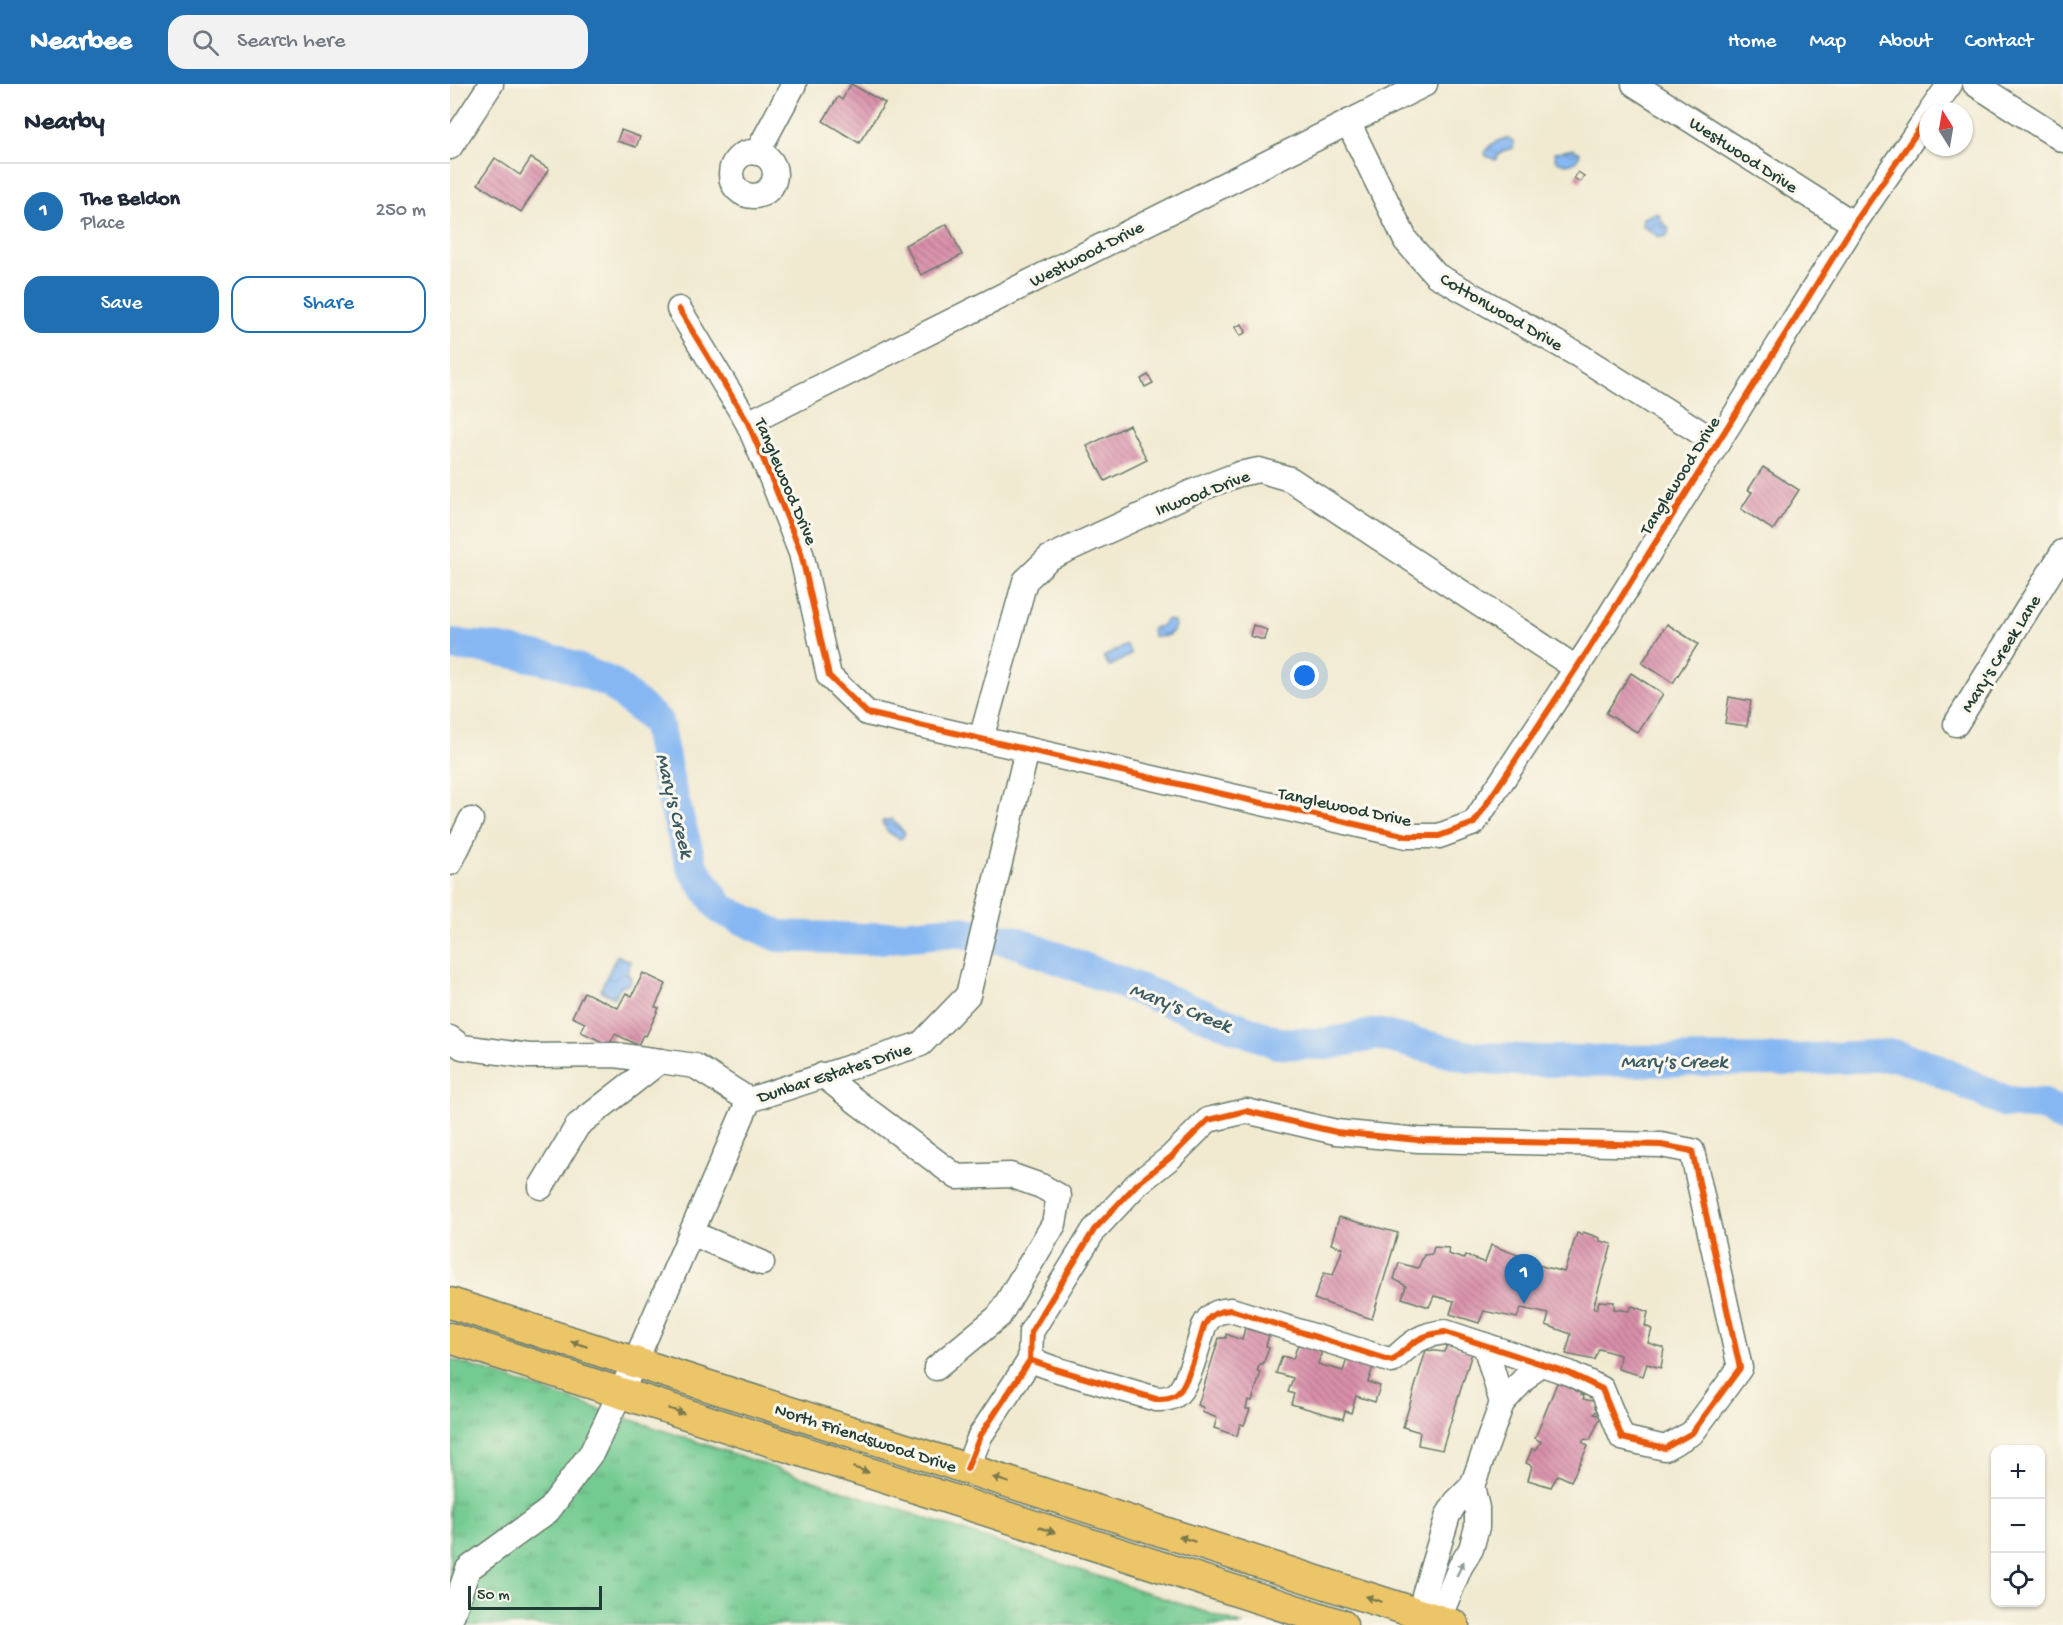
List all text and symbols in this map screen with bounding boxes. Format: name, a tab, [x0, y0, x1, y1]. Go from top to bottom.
search box	[168, 15, 588, 69]
text: Nearbee	[30, 26, 132, 59]
icon: search	[189, 26, 222, 59]
text: Search here	[237, 29, 345, 55]
text: Home	[1728, 30, 1776, 55]
text: Map	[1809, 30, 1846, 55]
text: About	[1879, 30, 1932, 55]
text: Contact	[1965, 30, 2033, 55]
north arrow	[1919, 102, 1973, 156]
text: Nearby	[24, 108, 105, 139]
street label: Westwood Drive	[1684, 113, 1801, 199]
text: The Beldon	[81, 187, 180, 213]
text: 1	[39, 200, 48, 223]
text: 250 m	[375, 200, 426, 223]
text: Place	[81, 213, 125, 236]
street label: Westwood Drive	[1027, 217, 1148, 293]
street label: Cottonwood Drive	[1436, 269, 1567, 357]
button: Save	[24, 276, 219, 333]
button: Share	[231, 276, 426, 333]
street label: Tanglewood Drive	[1636, 413, 1726, 540]
street label: Tanglewood Drive	[748, 415, 821, 549]
street label: Inwood Drive	[1153, 466, 1254, 522]
street label: Mary's Creek Lane	[1958, 591, 2047, 717]
your location	[1290, 661, 1319, 690]
water label: Mary's Creek	[649, 751, 697, 862]
street label: Tanglewood Drive	[1275, 784, 1414, 833]
water label: Mary's Creek	[1126, 979, 1236, 1040]
street label: Dunbar Estates Drive	[754, 1039, 915, 1110]
water label: Mary's Creek	[1621, 1052, 1729, 1075]
pin: 1	[1504, 1254, 1544, 1304]
one-way arrow	[570, 1339, 588, 1348]
street label: North Friendswood Drive	[772, 1400, 959, 1479]
one-way arrow	[667, 1407, 685, 1416]
map controls	[1991, 1445, 2045, 1607]
button: +	[1991, 1445, 2045, 1499]
one-way arrow	[852, 1466, 870, 1476]
one-way arrow	[992, 1475, 1010, 1484]
button: −	[1991, 1499, 2045, 1553]
one-way arrow	[1038, 1526, 1056, 1535]
one-way arrow	[1178, 1534, 1196, 1544]
button: locate	[1991, 1553, 2045, 1607]
one-way arrow	[1455, 1561, 1464, 1578]
scale bar	[468, 1583, 602, 1610]
text: 50 m	[477, 1587, 510, 1606]
one-way arrow	[1364, 1594, 1382, 1603]

